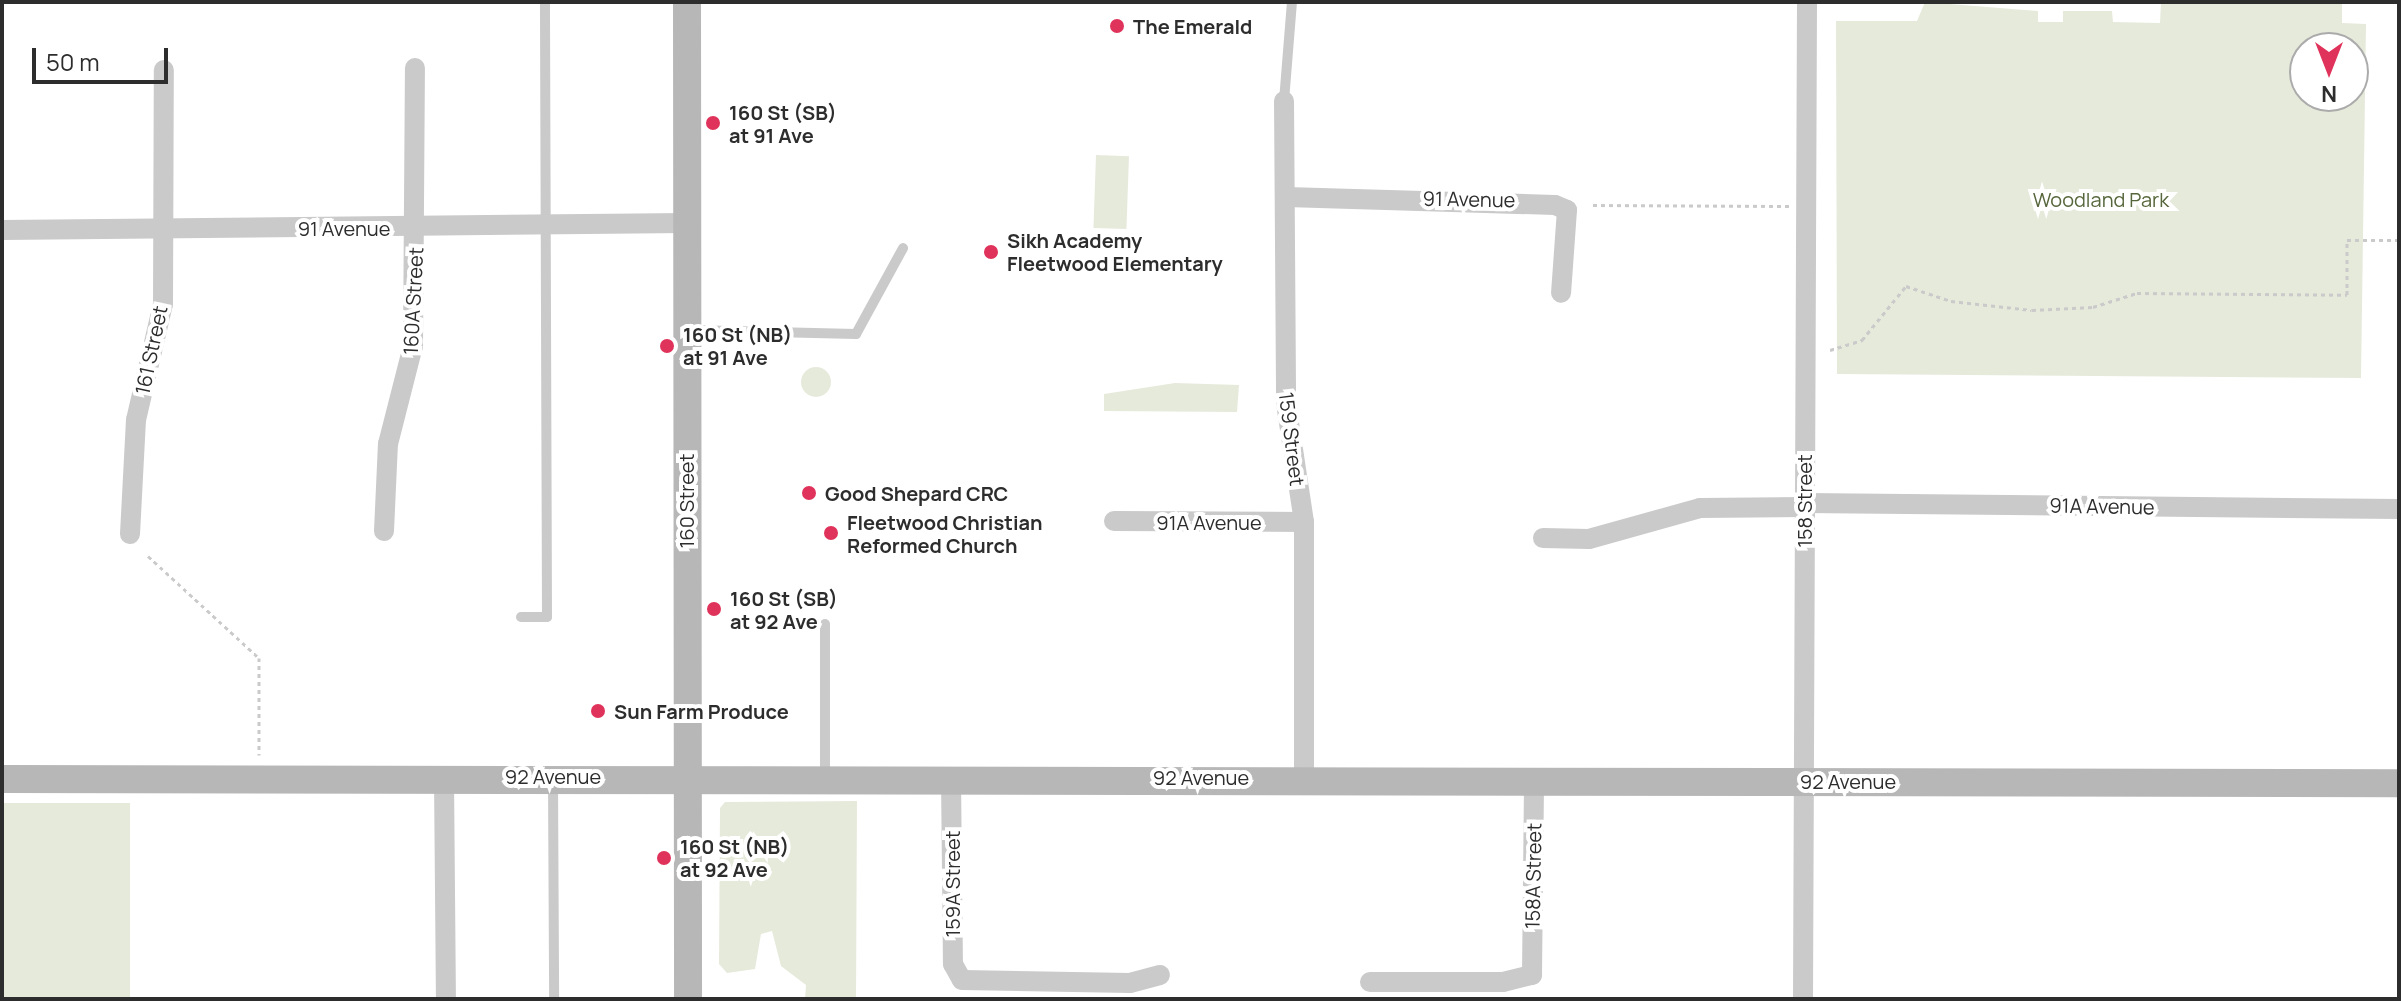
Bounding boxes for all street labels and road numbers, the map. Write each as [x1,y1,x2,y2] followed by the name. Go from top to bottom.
[1422,186,1516,212] street label: 91 Avenue
[298,216,390,240] street label: 91 Avenue
[398,247,428,355] street label: 160A Street
[130,303,172,397] street label: 161 Street
[1274,391,1310,487] street label: 159 Street
[674,453,698,549] street label: 160 Street
[1792,454,1816,548] street label: 158 Street
[2049,493,2155,519] street label: 91A Avenue
[1156,510,1262,534] street label: 91A Avenue
[505,764,601,788] street label: 92 Avenue
[1153,765,1249,789] street label: 92 Avenue
[1800,769,1896,793] street label: 92 Avenue
[1520,823,1546,929] street label: 158A Street
[940,830,964,938] street label: 159A Street

